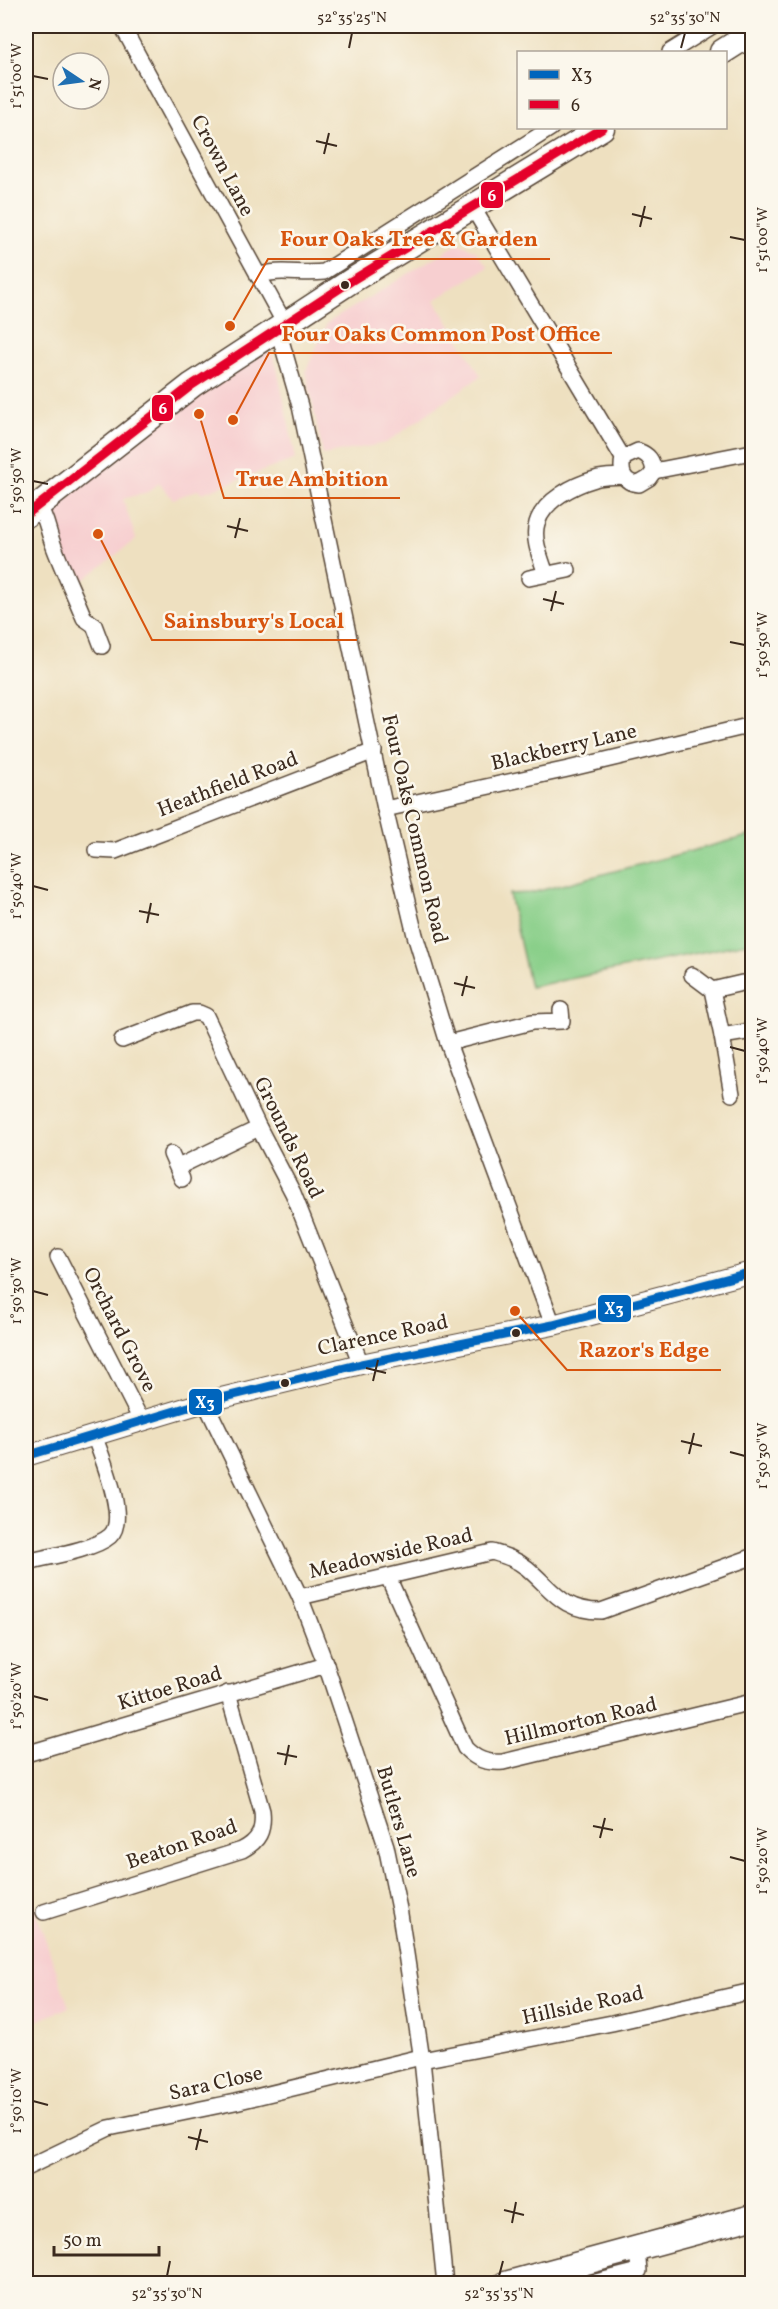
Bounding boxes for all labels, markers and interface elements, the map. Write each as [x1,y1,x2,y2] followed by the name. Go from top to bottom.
[317,8,387,29] text: 52°35'25"N
[650,8,720,29] text: 52°35'30"N
[7,43,28,109] text: 1°51'00"W
[51,51,111,111] north arrow
[517,51,727,129] legend
[571,64,592,89] text: X3
[82,76,106,92] text: N
[571,94,580,119] text: 6
[183,110,261,222] street label: Crown Lane
[480,181,504,209] line badge: 6
[488,186,497,208] text: 6
[753,207,774,273] text: 1°51'00"W
[268,219,550,259] callout: Four Oaks Tree & Garden
[280,225,538,256] text: Four Oaks Tree & Garden
[339,279,351,291] unlabelled marker
[269,313,612,353] callout: Four Oaks Common Post Office
[281,320,601,351] text: Four Oaks Common Post Office
[151,394,174,422] line badge: 6
[159,399,168,421] text: 6
[7,448,28,514] text: 1°50'50"W
[224,458,400,498] callout: True Ambition
[236,465,388,496] text: True Ambition
[152,600,357,640] callout: Sainsbury's Local
[164,607,344,638] text: Sainsbury's Local
[753,612,774,678] text: 1°50'50"W
[373,711,455,947] street label: Four Oaks Common Road
[488,717,640,779] street label: Blackberry Lane
[153,745,303,825] street label: Heathfield Road
[7,852,28,920] text: 1°50'40"W
[753,1017,774,1085] text: 1°50'40"W
[246,1072,330,1204] street label: Grounds Road
[7,1257,28,1325] text: 1°50'30"W
[75,1262,163,1398] street label: Orchard Grove
[597,1294,632,1323] line badge: X3
[604,1299,624,1321] text: X3
[315,1308,451,1364] street label: Clarence Road
[510,1327,522,1339] unlabelled marker
[567,1330,721,1370] callout: Razor's Edge
[579,1336,709,1367] text: Razor's Edge
[279,1377,291,1389] unlabelled marker
[188,1388,223,1416] line badge: X3
[195,1393,215,1415] text: X3
[753,1422,774,1490] text: 1°50'30"W
[306,1521,476,1587] street label: Meadowside Road
[114,1659,226,1719] street label: Kittoe Road
[7,1662,28,1730] text: 1°50'20"W
[502,1690,660,1754] street label: Hillmorton Road
[368,1763,428,1881] street label: Butlers Lane
[123,1812,241,1878] street label: Beaton Road
[753,1827,774,1895] text: 1°50'20"W
[520,1979,646,2033] street label: Hillside Road
[166,2059,266,2109] street label: Sara Close
[7,2068,28,2134] text: 1°50'10"W
[54,2219,159,2257] scale bar
[63,2229,102,2254] text: 50 m
[132,2284,202,2305] text: 52°35'30"N
[464,2284,534,2305] text: 52°35'35"N

